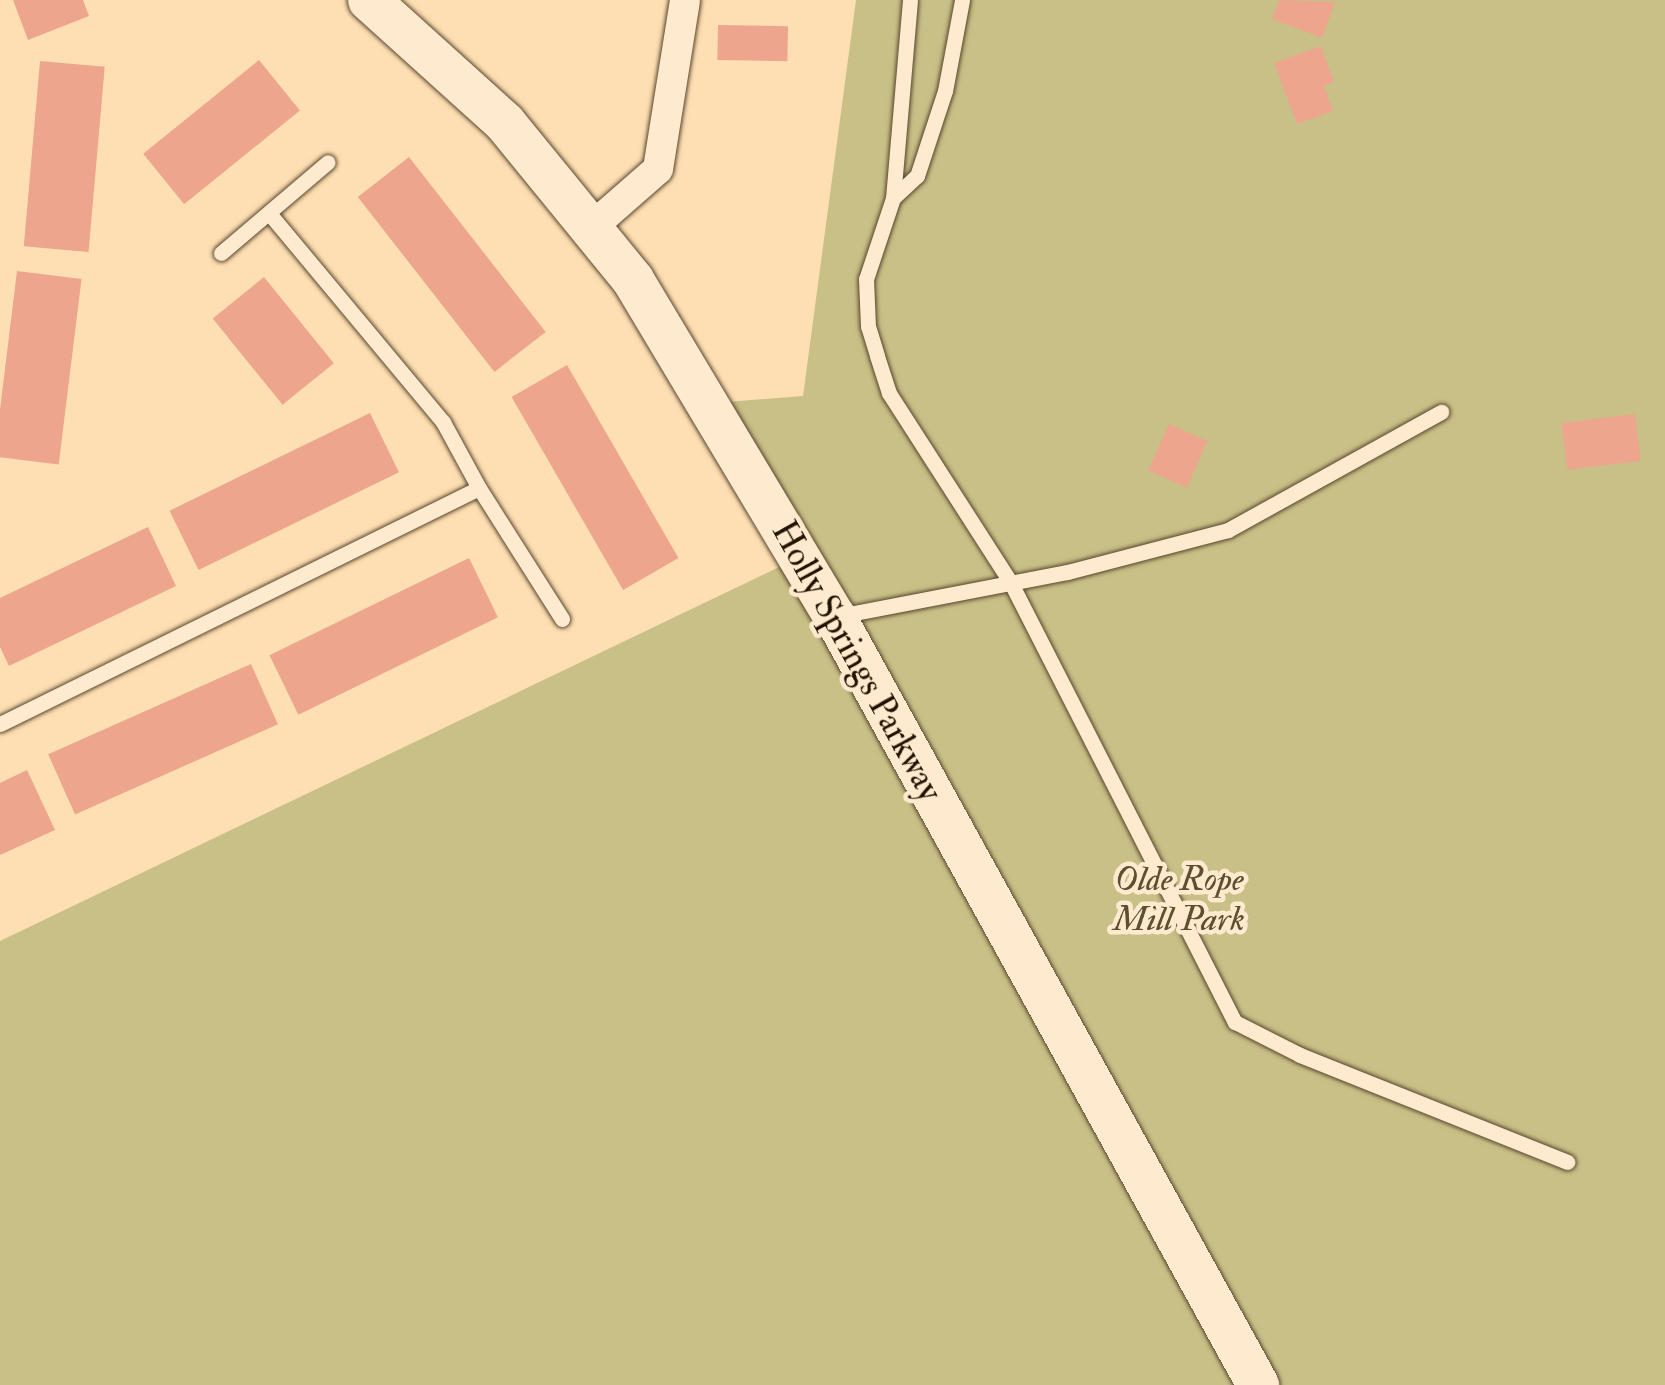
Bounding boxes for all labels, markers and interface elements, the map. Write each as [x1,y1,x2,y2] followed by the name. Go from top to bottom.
[763,514,951,808] street label: Holly Springs Parkway
[1113,858,1245,940] park label: Olde Rope Mill Park

